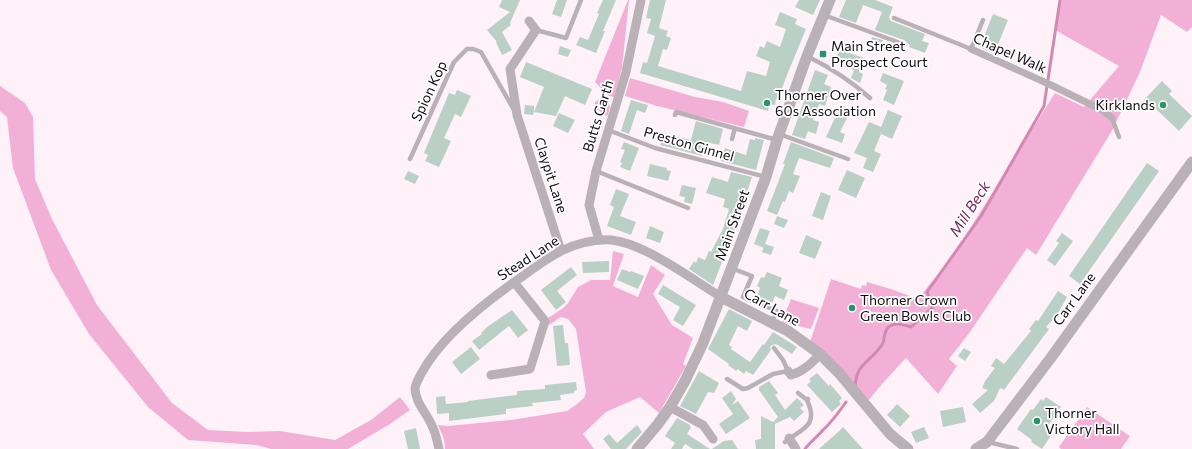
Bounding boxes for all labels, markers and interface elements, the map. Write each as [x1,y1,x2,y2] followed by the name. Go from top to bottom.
[971,29,1050,77] street label: Chapel Walk
[831,37,928,70] place label: Main Street Prospect Court
[818,49,828,59] marker: Main Street Prospect Court
[407,58,450,124] street label: Spion Kop
[579,78,617,154] street label: Butts Garth
[775,86,876,119] place label: Thorner Over 60s Association
[1095,96,1155,113] place label: Kirklands
[762,98,772,108] marker: Thorner Over 60s Association
[1158,100,1168,110] marker: Kirklands
[642,122,736,165] street label: Preston Ginnel
[531,135,572,215] street label: Claypit Lane
[945,177,994,239] water label: Mill Beck
[711,187,752,263] street label: Main Street
[494,231,562,284] street label: Stead Lane
[1049,269,1099,329] street label: Carr Lane
[741,284,803,329] street label: Carr Lane
[860,291,971,324] place label: Thorner Crown Green Bowls Club
[847,303,857,313] marker: Thorner Crown Green Bowls Club
[1045,404,1120,437] place label: Thorner Victory Hall
[1032,416,1042,426] marker: Thorner Victory Hall

